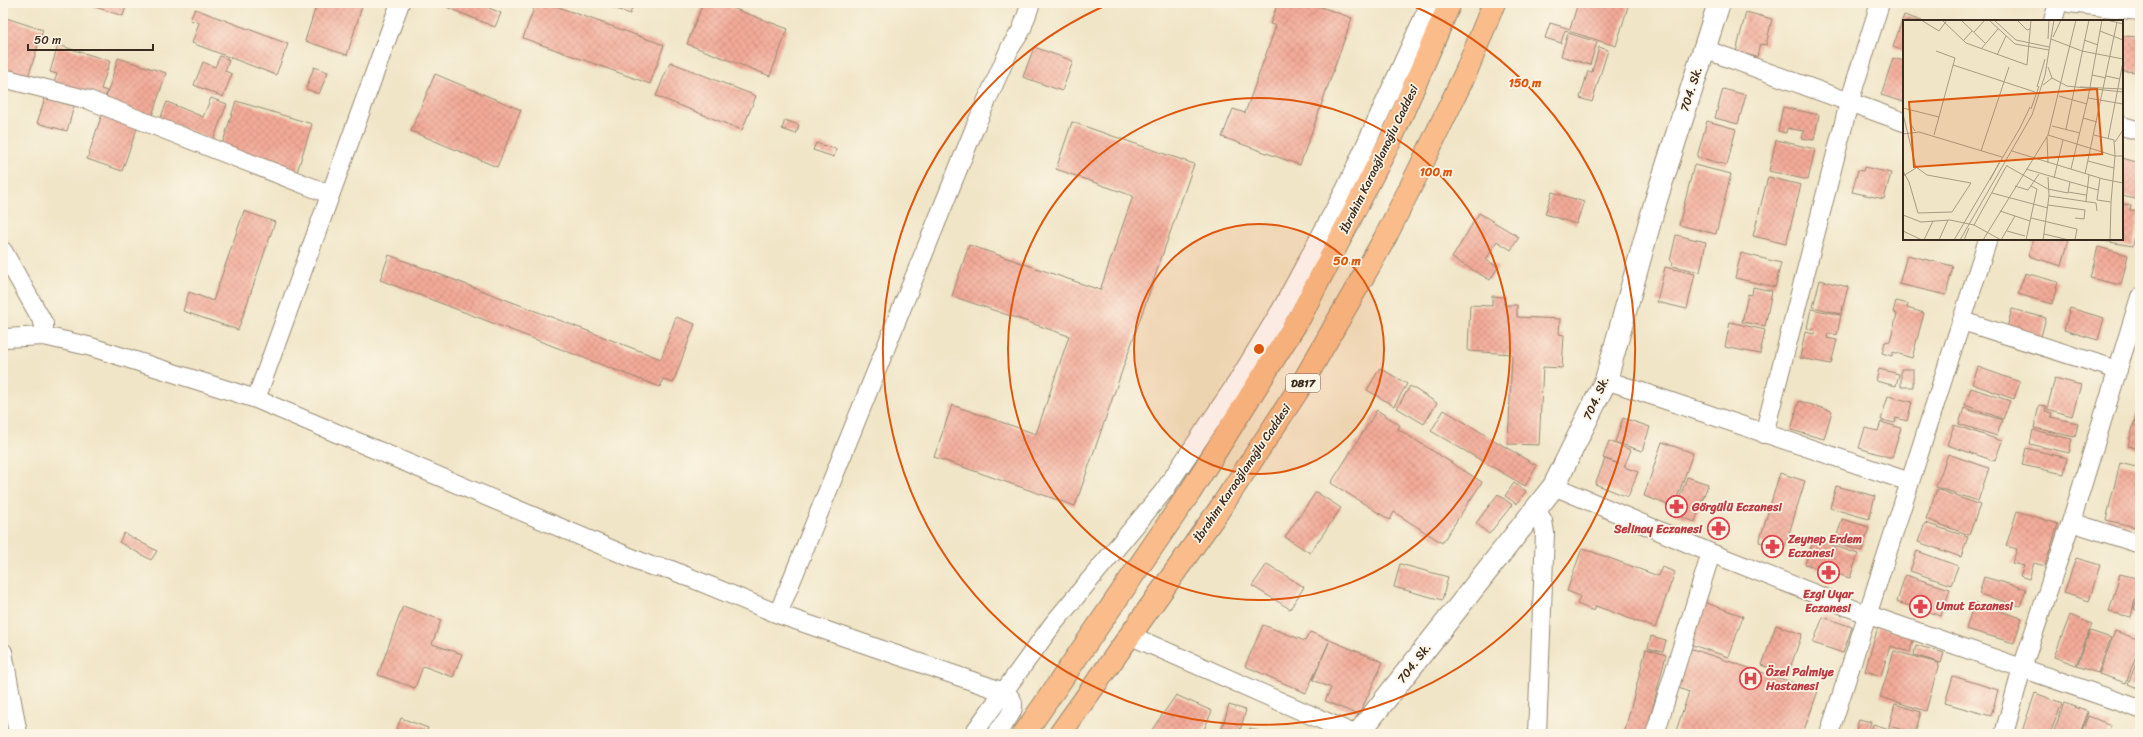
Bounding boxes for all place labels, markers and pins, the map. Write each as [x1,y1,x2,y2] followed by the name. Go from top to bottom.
[1252,342,1266,356] centre of rings
[1663,494,1689,520] pharmacy icon: Görgülü Eczanesi
[1691,496,1783,518] place label: Görgülü Eczanesi
[1705,516,1731,542] pharmacy icon: Selinay Eczanesi
[1613,518,1703,540] place label: Selinay Eczanesi
[1787,528,1862,564] place label: Zeynep Erdem Eczanesi
[1760,533,1786,559] pharmacy icon: Zeynep Erdem Eczanesi
[1815,560,1841,586] pharmacy icon: Ezgi Uyar Eczanesi
[1803,583,1854,619] place label: Ezgi Uyar Eczanesi
[1908,593,1934,619] pharmacy icon: Umut Eczanesi
[1936,595,2014,617] place label: Umut Eczanesi
[1765,661,1835,697] place label: Özel Palmiye Hastanesi
[1737,666,1763,692] hospital icon: Özel Palmiye Hastanesi

